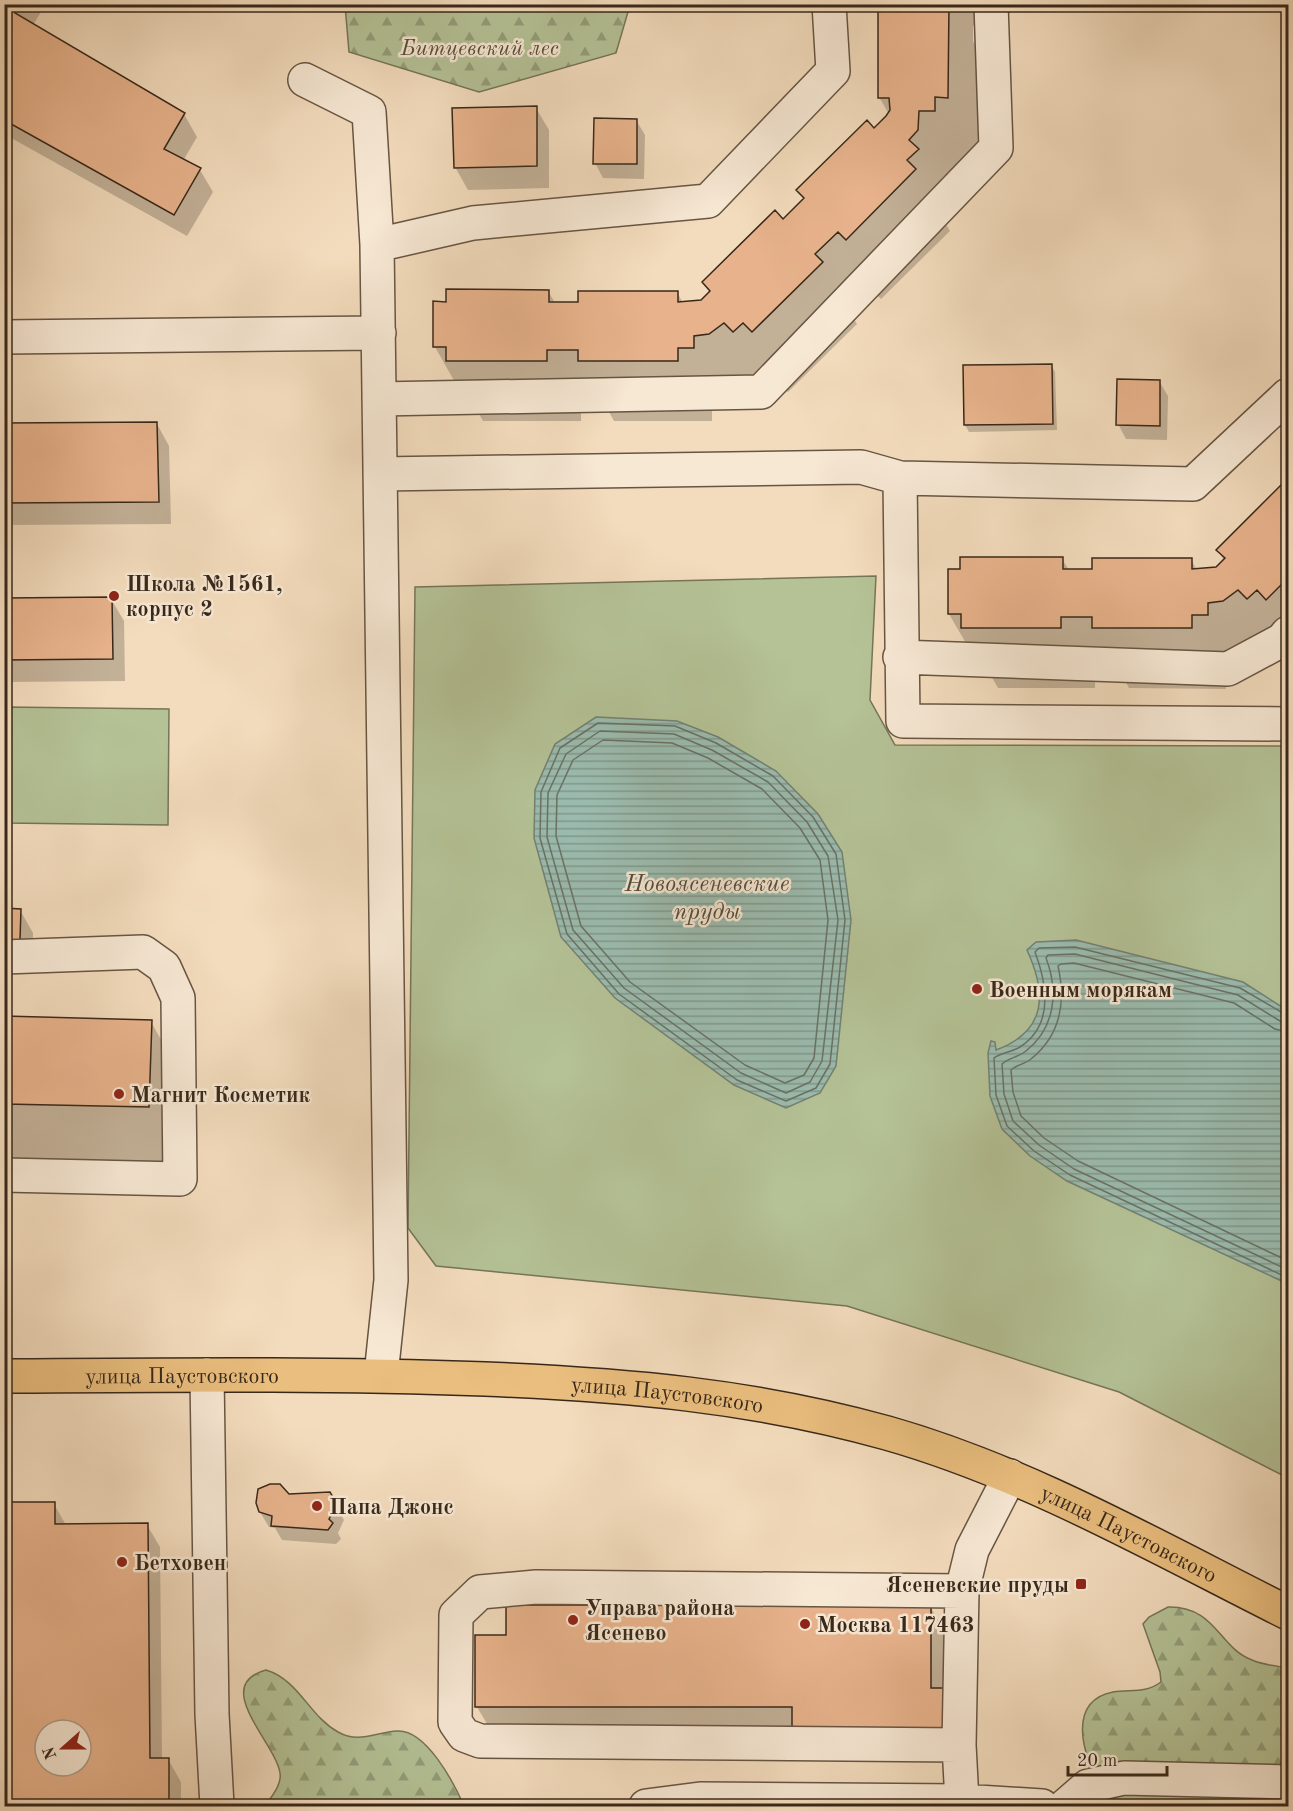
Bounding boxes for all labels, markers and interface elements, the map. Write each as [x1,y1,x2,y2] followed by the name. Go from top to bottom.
[400,38,559,60] park label: Битцевский лес
[126,574,282,621] place label: Школа №1561, корпус 2
[107,589,121,603] marker: Школа №1561, корпус 2
[623,873,790,925] water label: Новоясеневские пруды
[989,980,1172,1002] place label: Военным морякам
[970,982,984,996] marker: Военным морякам
[131,1085,311,1107] place label: Магнит Косметик
[112,1087,126,1101] marker: Магнит Косметик
[85,1366,279,1388] street label: улица Паустовского
[570,1375,765,1418] street label: улица Паустовского
[1037,1482,1220,1588] street label: улица Паустовского
[329,1497,454,1519] place label: Папа Джонс
[310,1499,324,1513] marker: Папа Джонс
[134,1553,226,1575] place label: Бетховен
[115,1555,129,1569] marker: Бетховен
[886,1575,1069,1597] place label: Ясеневские пруды
[1074,1577,1088,1591] marker: Ясеневские пруды
[585,1598,734,1645] place label: Управа района Ясенево
[566,1613,580,1627] marker: Управа района Ясенево
[817,1615,974,1637] place label: Москва 117463
[798,1617,812,1631] marker: Москва 117463
[33,1718,93,1778] north arrow
[1068,1739,1167,1777] scale bar
[41,1743,61,1761] text: N
[1077,1752,1117,1770] text: 20 m

